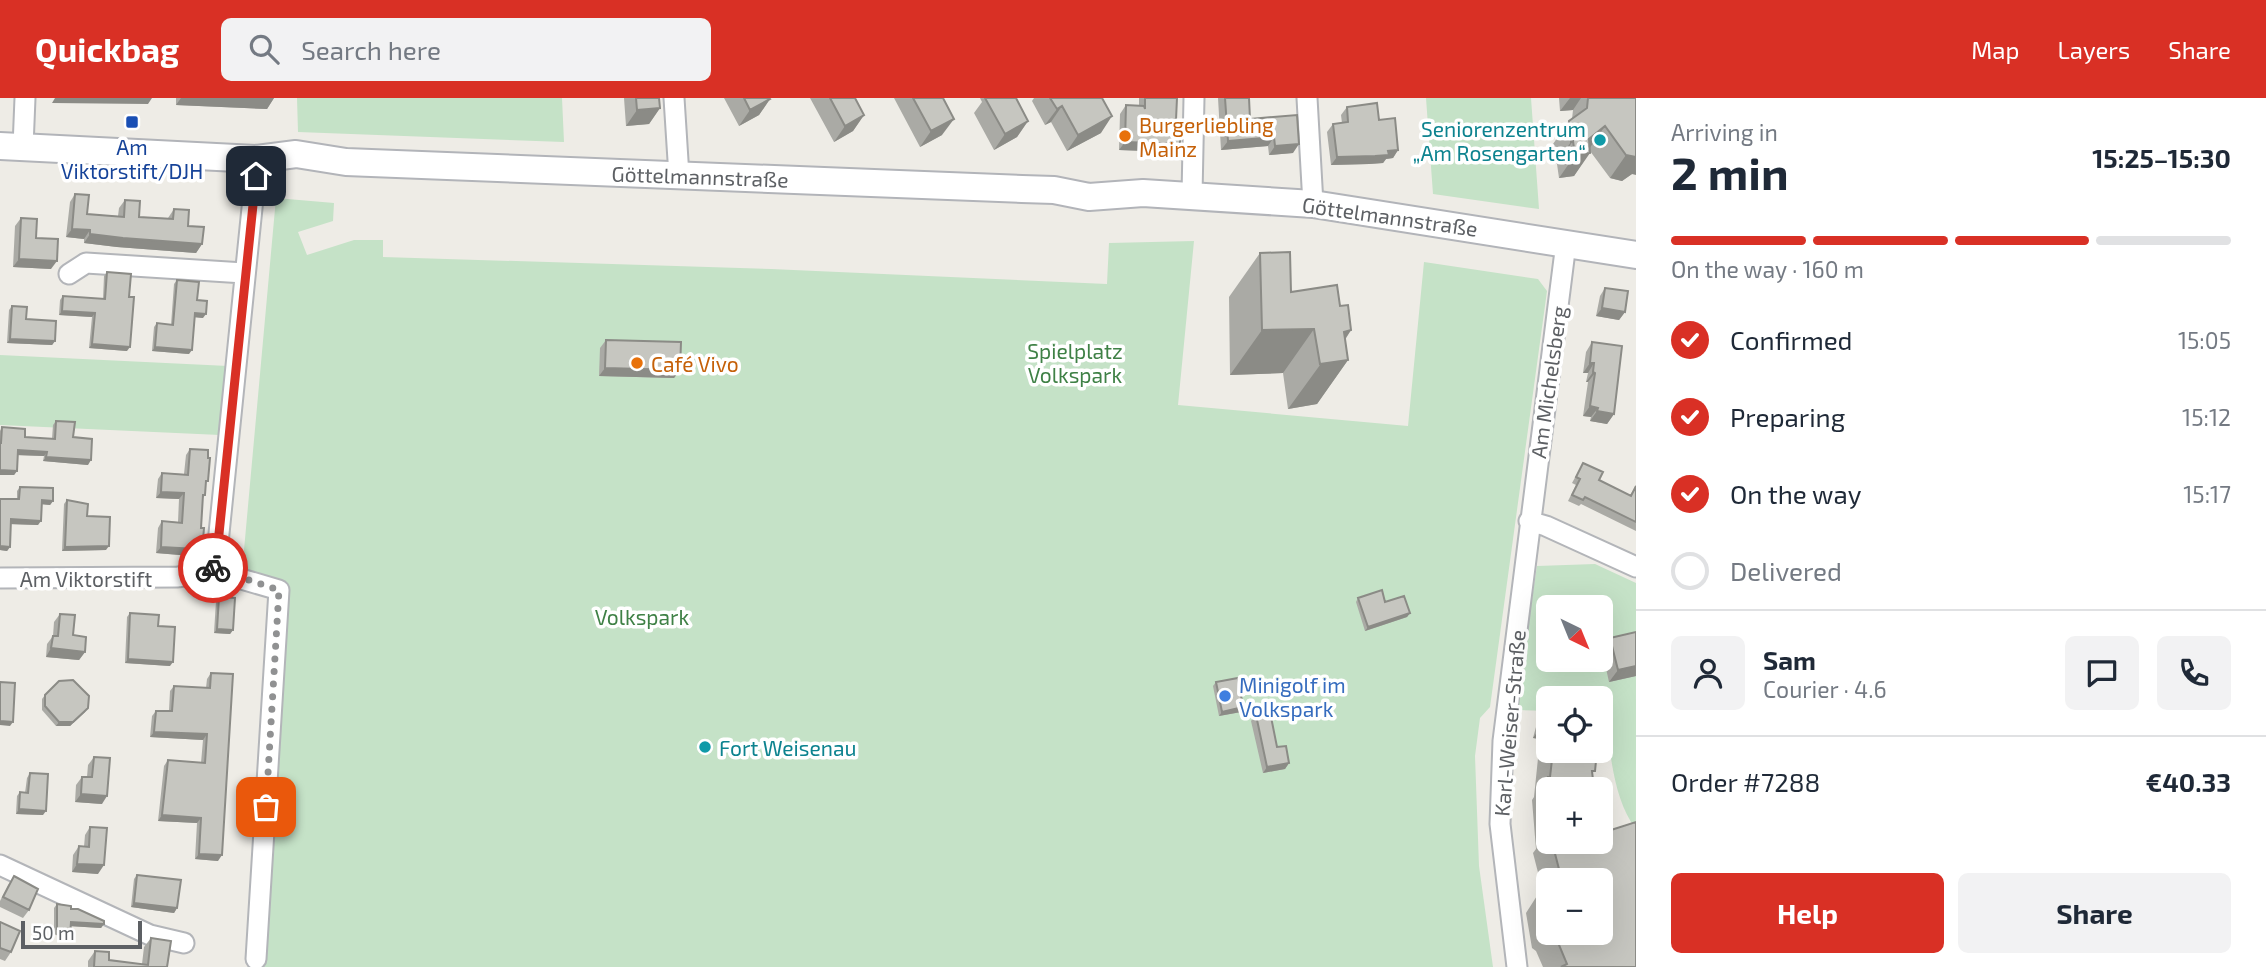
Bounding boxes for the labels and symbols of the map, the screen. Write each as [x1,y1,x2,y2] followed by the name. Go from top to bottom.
[1139,112,1274,161] place label: Burgerliebling Mainz
[124,114,140,130] marker: Am Viktorstift/DJH
[1412,116,1586,165] place label: Seniorenzentrum „Am Rosengarten“
[1117,128,1133,144] marker: Burgerliebling Mainz
[1592,132,1608,148] marker: Seniorenzentrum „Am Rosengarten“
[61,134,203,183] place label: Am Viktorstift/DJH
[226,146,286,206] pin
[611,160,789,192] street label: Göttelmannstraße
[1301,191,1479,241] street label: Göttelmannstraße
[1525,304,1571,460] street label: Am Michelsberg
[1027,338,1123,387] park label: Spielplatz Volkspark
[651,351,739,376] place label: Café Vivo
[629,355,645,371] marker: Café Vivo
[178,533,248,603] courier
[20,566,152,591] street label: Am Viktorstift
[1536,595,1614,672] north arrow
[595,604,689,629] park label: Volkspark
[1488,629,1530,817] street label: Karl-Weiser-Straße
[1239,672,1346,721] place label: Minigolf im Volkspark
[1217,688,1233,704] marker: Minigolf im Volkspark
[719,735,856,760] place label: Fort Weisenau
[697,739,713,755] marker: Fort Weisenau
[236,777,296,837] pin
[21,918,142,950] scale bar

